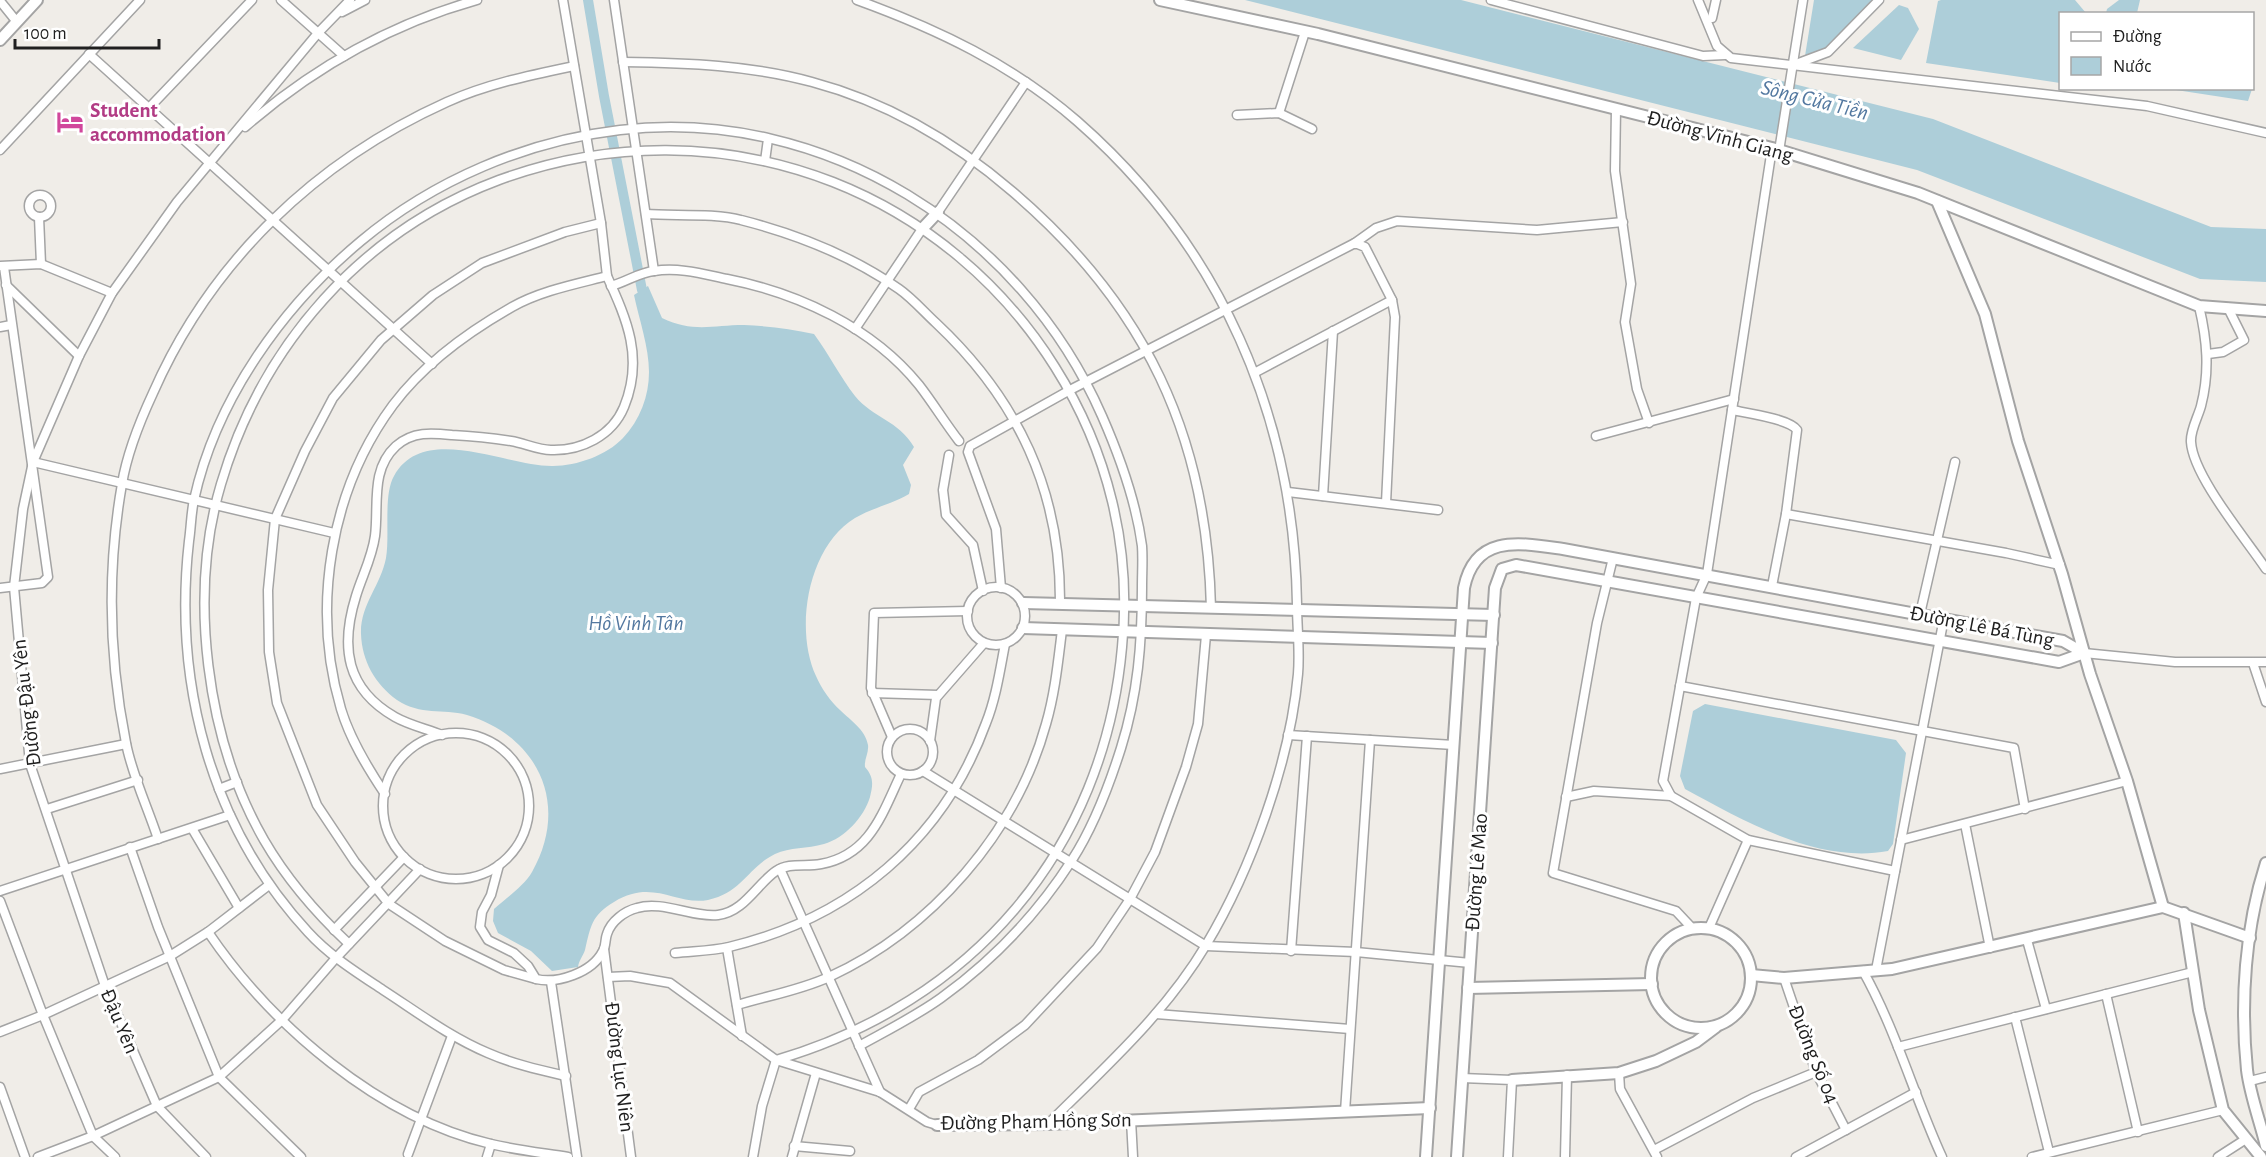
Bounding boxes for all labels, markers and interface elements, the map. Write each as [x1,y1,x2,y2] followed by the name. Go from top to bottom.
[15,12,159,50] scale bar
[2059,12,2254,90] legend
[24,25,67,43] text: 100 m
[2113,28,2162,46] text: Đường
[2113,58,2151,76] text: Nước
[1759,76,1871,124] water label: Sông Cửa Tiền
[90,100,226,145] place label: Student accommodation
[55,107,85,137] hotel icon: Student accommodation
[1644,107,1796,166] street label: Đường Vĩnh Giang
[1908,602,2057,651] street label: Đường Lê Bá Tùng
[588,612,684,634] water label: Hồ Vinh Tân
[8,638,45,768] street label: Đường Đậu Yên
[1462,812,1491,932] street label: Đường Lê Mao
[97,986,143,1057] street label: Đậu Yên
[601,1001,638,1133] street label: Đường Lục Niên
[1784,1002,1843,1107] street label: Đường Số 04
[940,1109,1132,1134] street label: Đường Phạm Hồng Sơn

